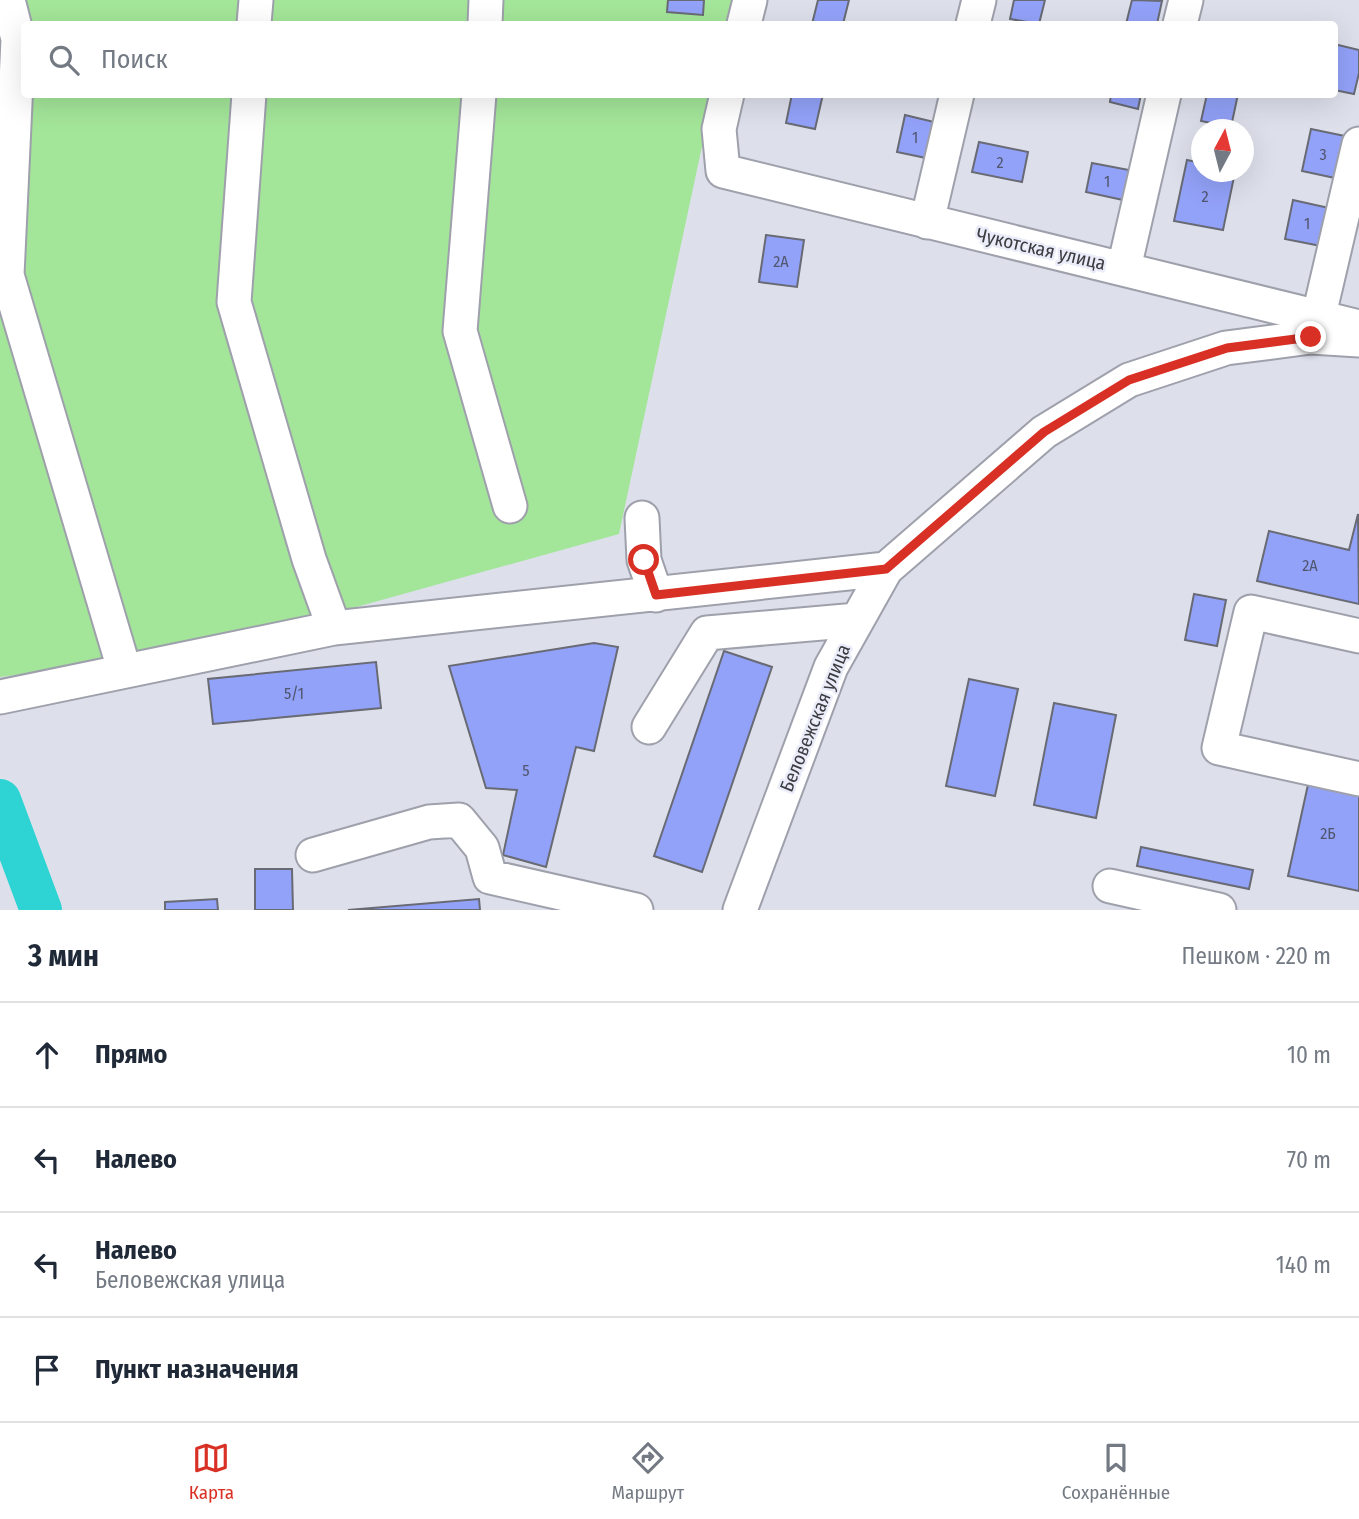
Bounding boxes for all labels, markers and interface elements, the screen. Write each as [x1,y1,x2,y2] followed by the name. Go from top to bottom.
[21,21,1338,98] search box
[45,41,83,79] icon: search
[101,44,168,75] text: Поиск
[1191,119,1254,182] north arrow
[912,128,918,147] house number: 1
[1319,145,1327,164] house number: 3
[996,153,1004,172] house number: 2
[1104,172,1110,191] house number: 1
[1201,187,1209,206] house number: 2
[1304,214,1310,233] house number: 1
[974,223,1108,275] street label: Чукотская улица
[773,252,789,271] house number: 2А
[1295,321,1326,352] route end
[628,544,659,575] route start
[1302,556,1318,575] house number: 2А
[775,641,855,795] street label: Беловежская улица
[284,684,304,703] house number: 5/1
[522,761,530,780] house number: 5
[1320,824,1336,843] house number: 2Б
[28,938,99,974] text: 3 мин
[1182,942,1331,970] text: Пешком · 220 m
[28,1036,66,1074] icon: ahead
[95,1039,167,1070] text: Прямо
[1287,1041,1331,1069] text: 10 m
[28,1141,66,1179] icon: left
[95,1144,177,1175] text: Налево
[1287,1146,1331,1174] text: 70 m
[95,1235,177,1266] text: Налево
[28,1246,66,1284] icon: left
[1276,1251,1331,1279] text: 140 m
[95,1266,285,1294] text: Беловежская улица
[28,1351,66,1389] icon: arrive
[95,1354,299,1385] text: Пункт назначения
[189,1439,234,1504] tab: Карта
[612,1439,684,1504] tab: Маршрут
[1062,1439,1170,1504] tab: Сохранённые

